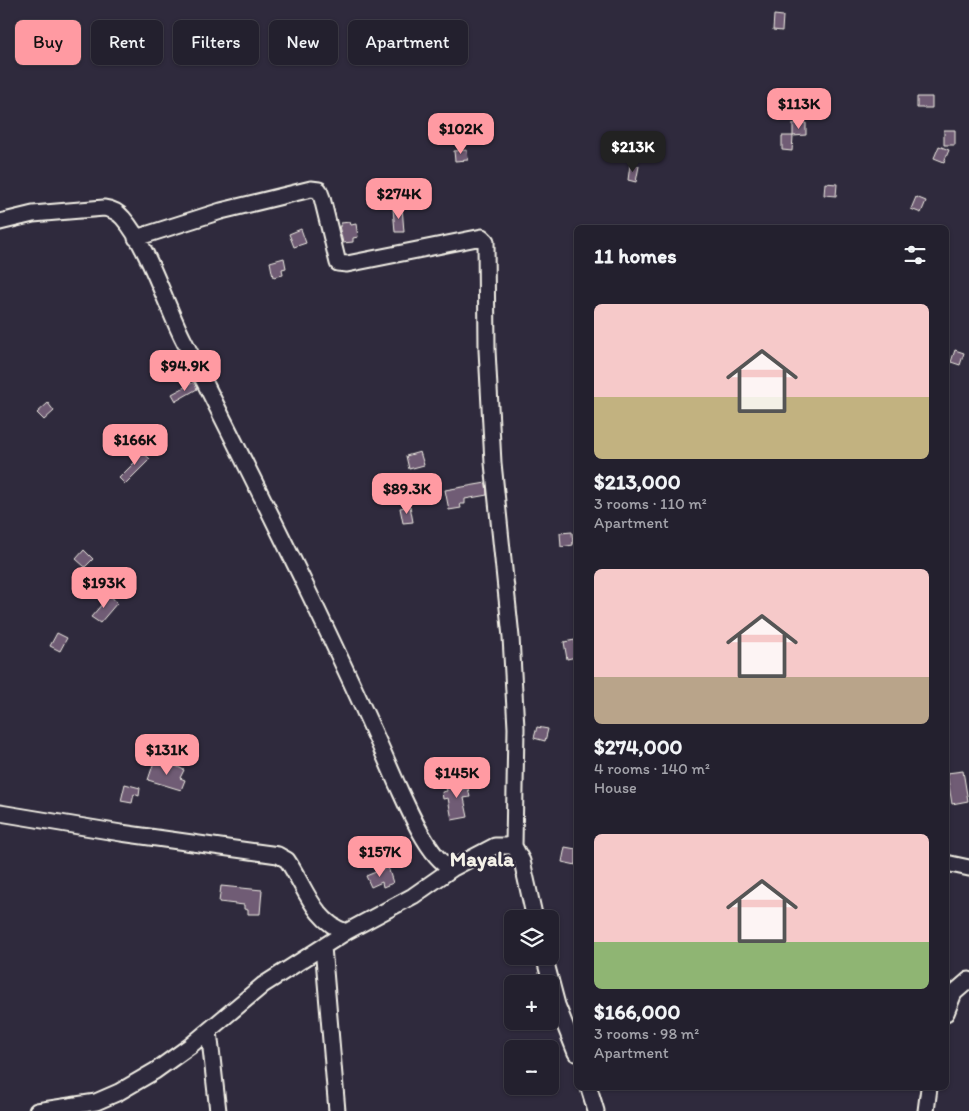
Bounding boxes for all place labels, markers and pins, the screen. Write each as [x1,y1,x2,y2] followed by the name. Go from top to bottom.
[764,88,834,130] pin: $113K
[426,112,496,155] pin: $102K
[598,130,668,173] pin: $213K
[364,178,434,220] pin: $274K
[144,350,226,392] pin: $94.9K
[100,424,170,466] pin: $166K
[366,472,448,515] pin: $89.3K
[69,566,139,609] pin: $193K
[132,734,202,776] pin: $131K
[422,756,492,799] pin: $145K
[345,836,415,878] pin: $157K

